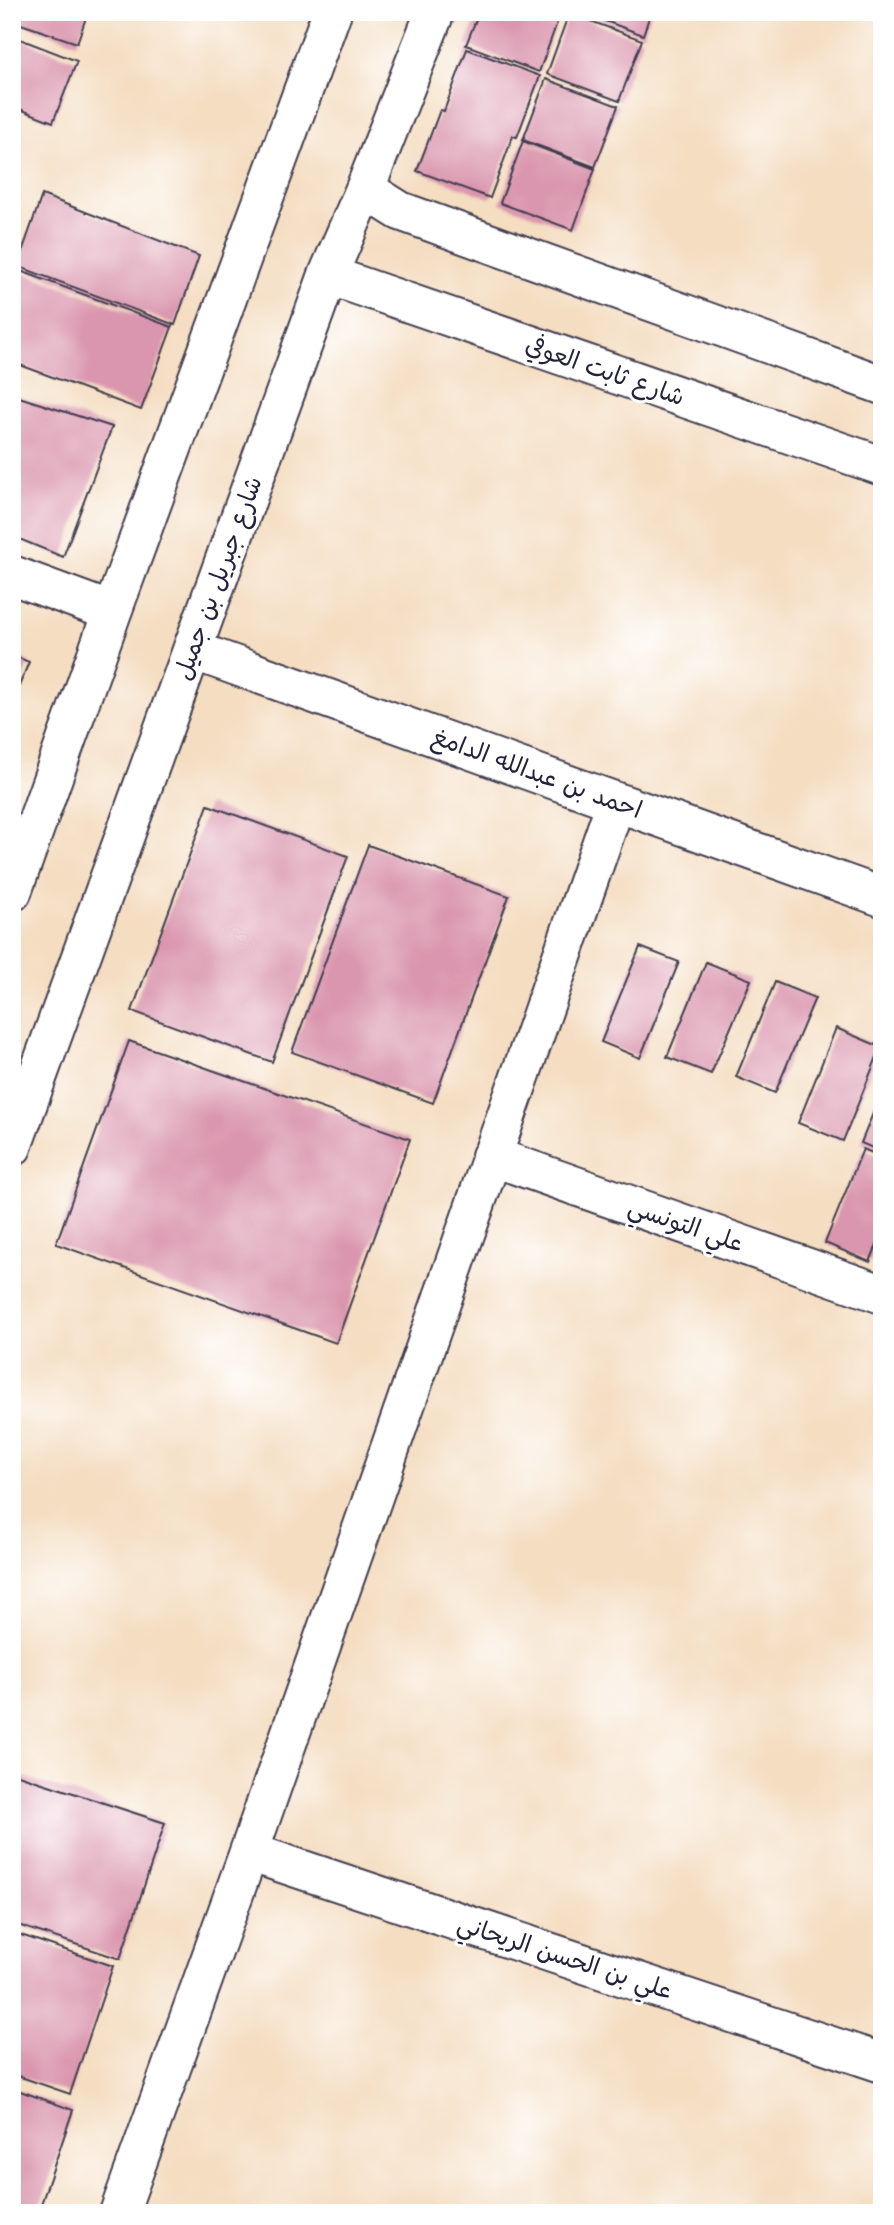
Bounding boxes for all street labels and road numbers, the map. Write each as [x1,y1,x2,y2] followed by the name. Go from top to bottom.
[521,330,689,414] street label: شارع ثابت العوفي
[168,473,271,685] street label: شارع جبريل بن جميل
[427,722,646,827] street label: احمد بن عبدالله الدامغ
[623,1192,747,1264] street label: علي التونسي
[452,1909,676,2012] street label: علي بن الحسن الريحاني

